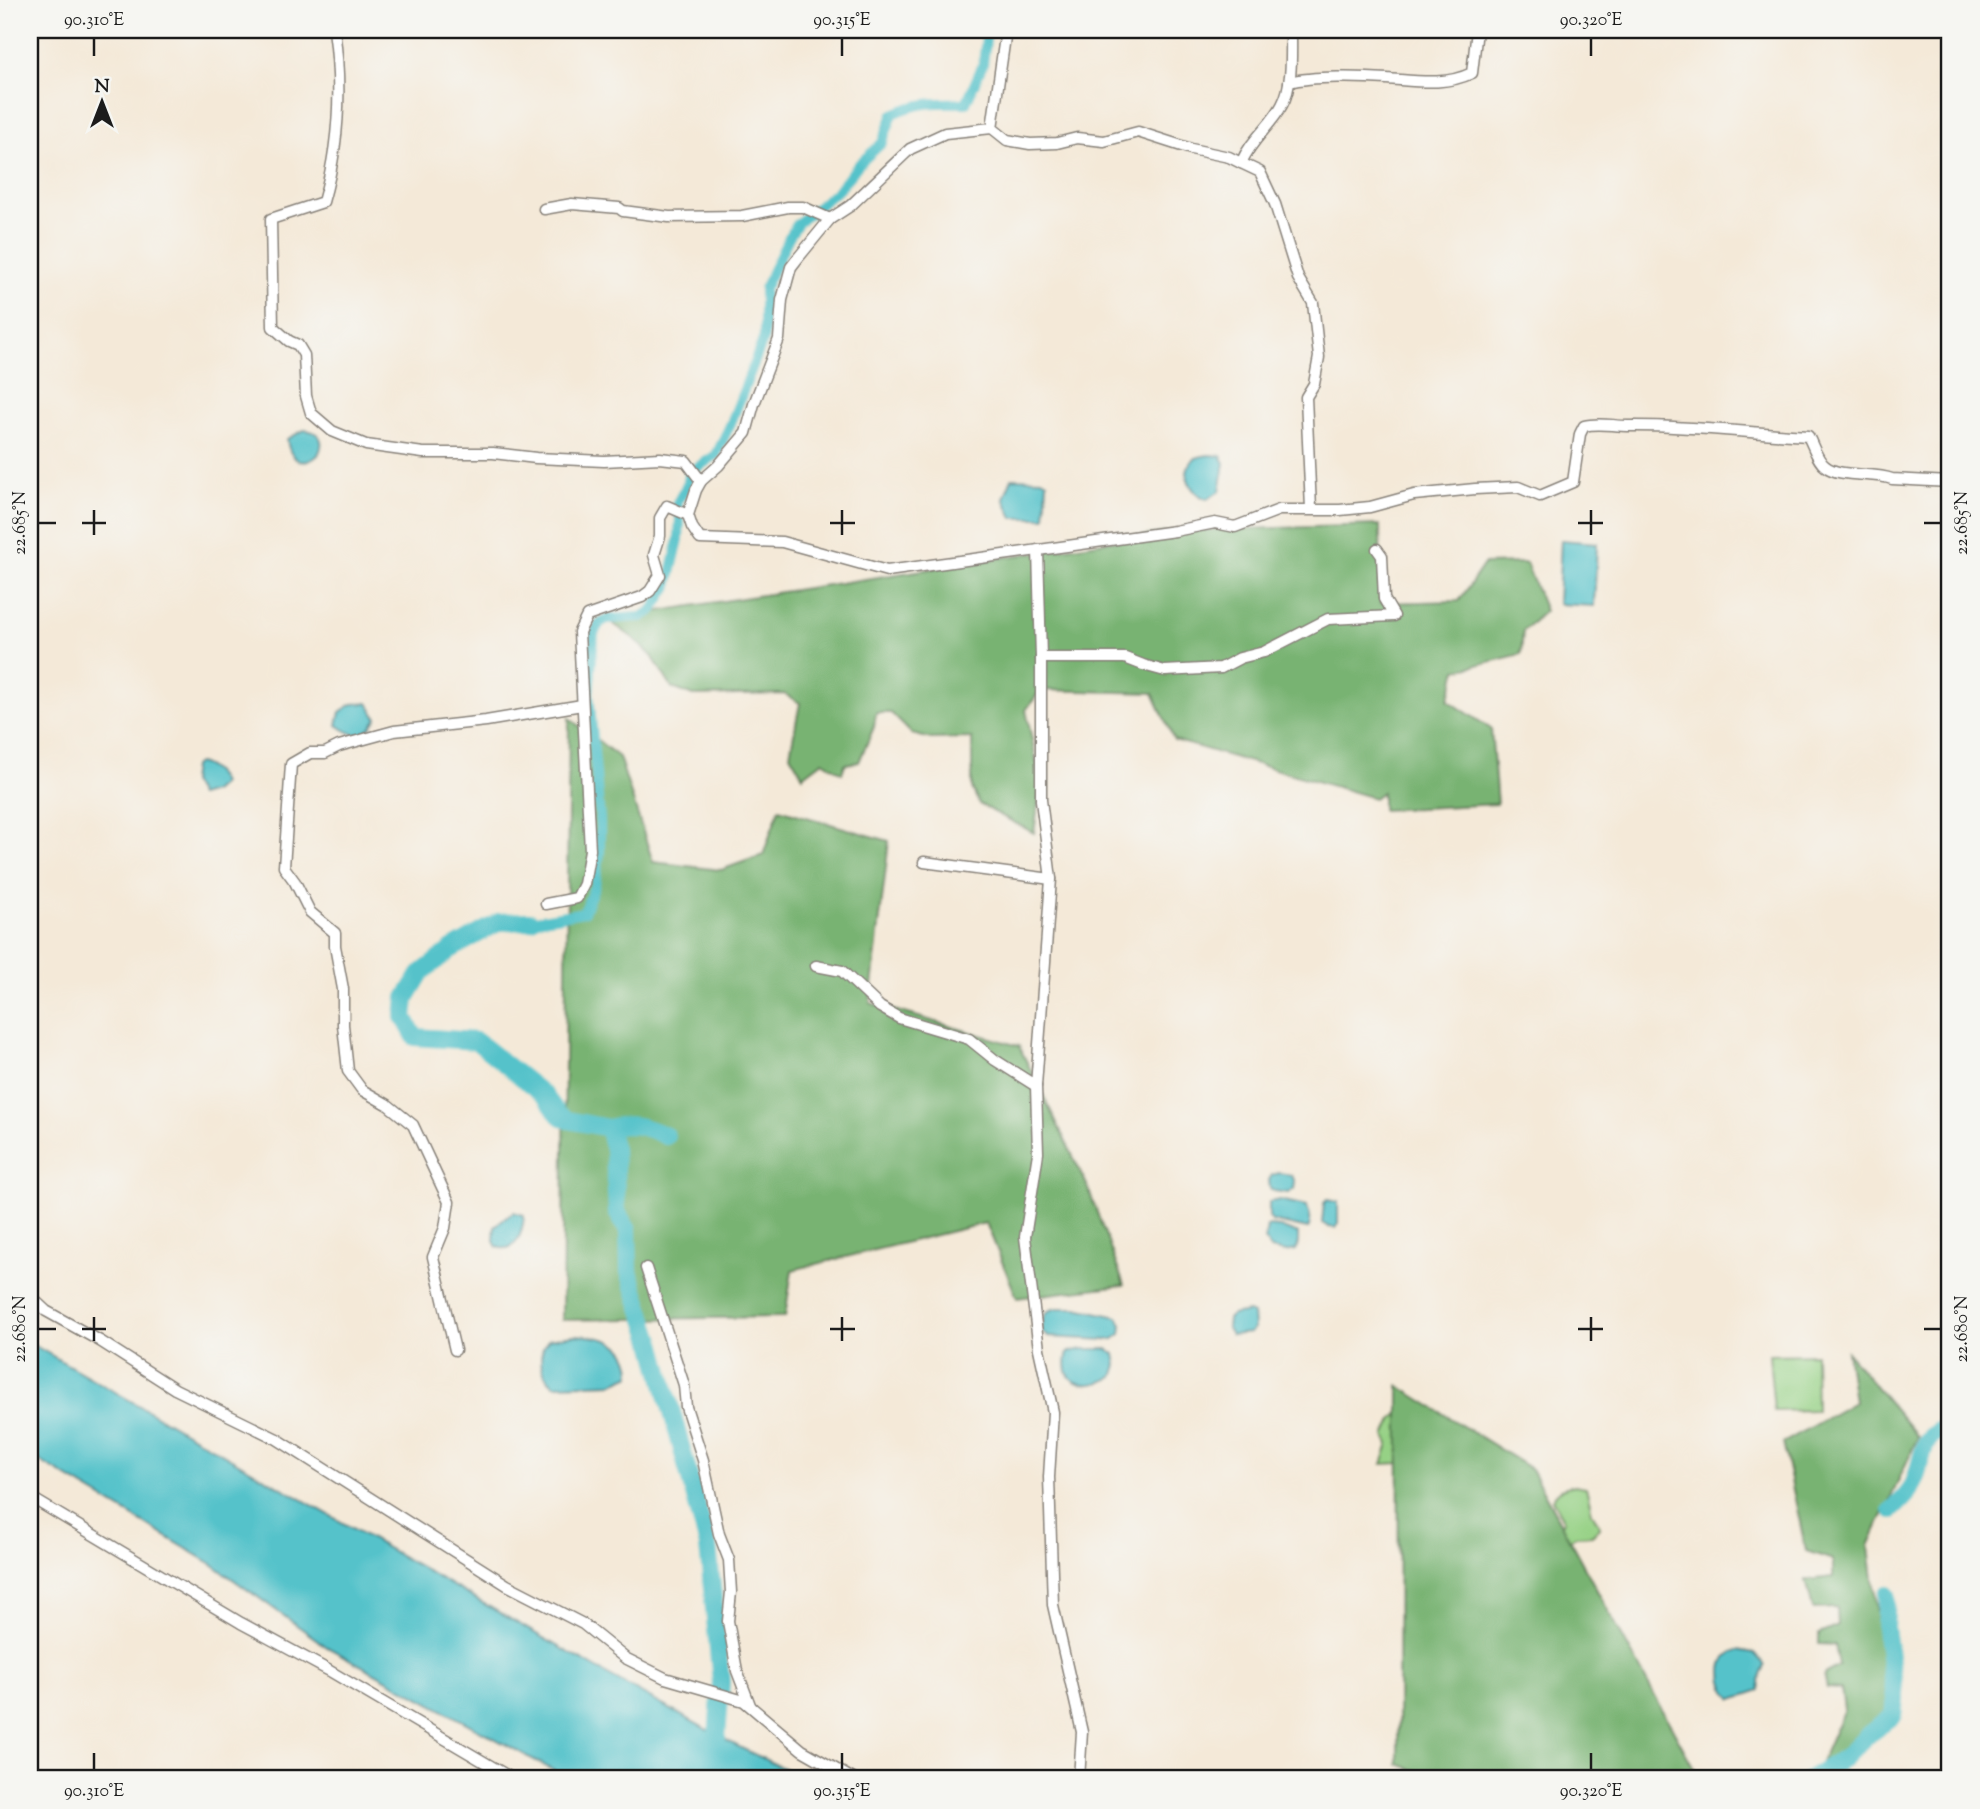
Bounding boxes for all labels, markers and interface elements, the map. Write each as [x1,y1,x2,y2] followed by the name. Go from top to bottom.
[64,8,124,34] text: 90.310°E
[813,8,871,34] text: 90.315°E
[1560,8,1622,34] text: 90.320°E
[66,66,136,136] north arrow
[94,74,110,101] text: N
[8,491,34,555] text: 22.685°N
[1950,491,1976,555] text: 22.685°N
[8,1295,34,1363] text: 22.680°N
[1950,1295,1976,1363] text: 22.680°N
[64,1779,124,1805] text: 90.310°E
[813,1779,871,1805] text: 90.315°E
[1560,1779,1622,1805] text: 90.320°E

